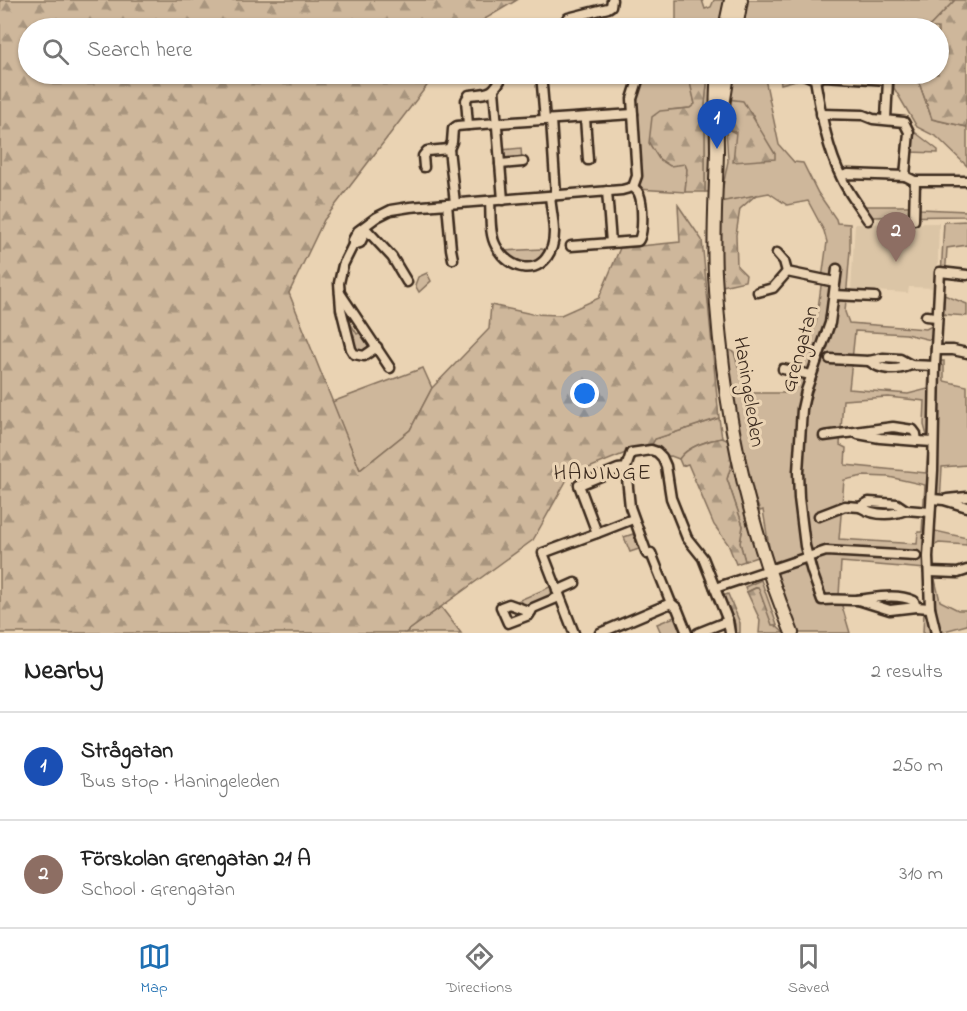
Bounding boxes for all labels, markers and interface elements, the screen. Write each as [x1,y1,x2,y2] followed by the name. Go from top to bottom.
[18,18,949,84] search box
[39,35,72,68] icon: search
[87,35,192,67] text: Search here
[698,100,736,149] pin: 1
[876,212,916,262] pin: 2
[774,302,830,396] street label: Grengatan
[722,335,772,450] street label: Haningeleden
[570,379,599,408] your location
[554,458,652,490] district label: HANINGE
[24,653,103,691] text: Nearby
[871,658,943,687] text: 2 results
[81,736,173,768] text: Strågatan
[40,752,47,781] text: 1
[892,752,943,781] text: 250 m
[81,768,280,797] text: Bus stop · Haningeleden
[81,844,311,876] text: Förskolan Grengatan 21 A
[39,860,48,889] text: 2
[899,860,943,889] text: 310 m
[81,876,235,905] text: School · Grengatan
[138,940,171,1000] tab: Map
[446,940,512,1000] tab: Directions
[788,940,829,1000] tab: Saved

